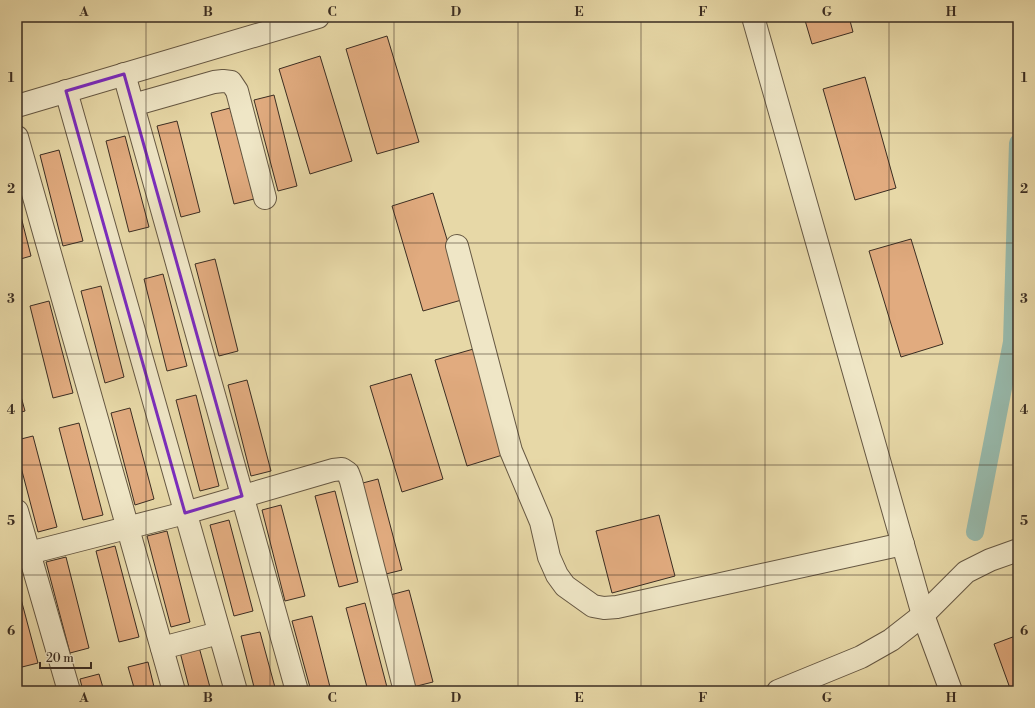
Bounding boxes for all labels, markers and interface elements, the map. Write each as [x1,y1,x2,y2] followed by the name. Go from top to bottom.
[78,4,89,20] text: A
[203,4,213,20] text: B
[327,4,337,20] text: C
[451,4,461,20] text: D
[574,4,584,20] text: E
[698,4,708,20] text: F
[822,4,833,20] text: G
[946,4,957,20] text: H
[8,70,15,86] text: 1
[1021,70,1028,86] text: 1
[7,181,15,197] text: 2
[1020,181,1028,197] text: 2
[7,291,15,307] text: 3
[1020,291,1028,307] text: 3
[7,402,16,418] text: 4
[1020,402,1029,418] text: 4
[7,513,15,529] text: 5
[1020,513,1028,529] text: 5
[7,623,15,639] text: 6
[1020,623,1028,639] text: 6
[40,644,91,670] scale bar
[46,651,74,666] text: 20 m
[78,690,89,706] text: A
[203,690,213,706] text: B
[327,690,337,706] text: C
[451,690,461,706] text: D
[574,690,584,706] text: E
[698,690,708,706] text: F
[822,690,833,706] text: G
[946,690,957,706] text: H

